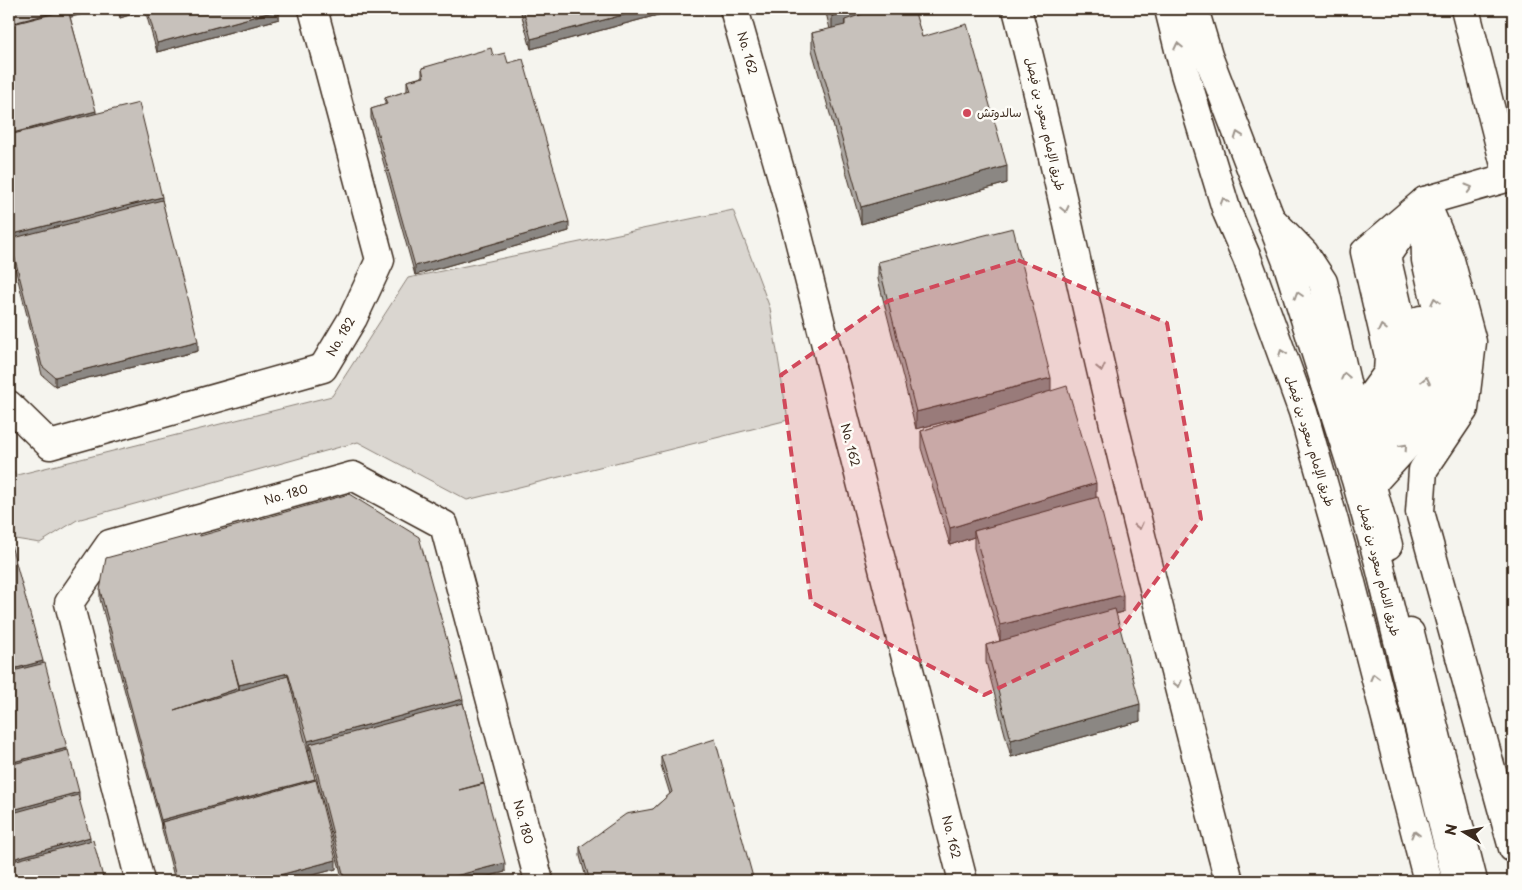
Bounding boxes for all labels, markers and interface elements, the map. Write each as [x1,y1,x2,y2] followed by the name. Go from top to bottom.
[733,29,763,77] street label: No. 162
[1173,41,1184,50] one-way arrow
[1021,55,1070,193] street label: طريق الإمام سعود بن فيصل
[977,103,1022,121] place label: سالدوتش
[961,107,973,119] marker: سالدوتش
[1234,131,1244,140] one-way arrow
[1465,184,1473,194] one-way arrow
[1219,198,1229,206] one-way arrow
[1059,205,1070,214] one-way arrow
[1294,291,1304,300] one-way arrow
[1430,296,1441,305] one-way arrow
[322,313,359,360] street label: No. 182
[1377,324,1388,333] one-way arrow
[1278,349,1288,358] one-way arrow
[1095,363,1106,372] one-way arrow
[1340,372,1351,381] one-way arrow
[1281,373,1340,509] street label: طريق الإمام سعود بن فيصل
[1420,376,1431,385] one-way arrow
[837,421,865,469] street label: No. 162
[1398,444,1406,453] one-way arrow
[262,479,310,509] street label: No. 180
[1354,501,1405,638] street label: طريق الامام سعود بن فيصل
[1133,521,1144,530] one-way arrow
[1369,672,1380,681] one-way arrow
[1172,679,1183,688] one-way arrow
[509,798,539,846] street label: No. 180
[1440,808,1490,858] north arrow
[938,813,966,861] street label: No. 162
[1439,822,1462,837] text: N
[1410,830,1421,839] one-way arrow

